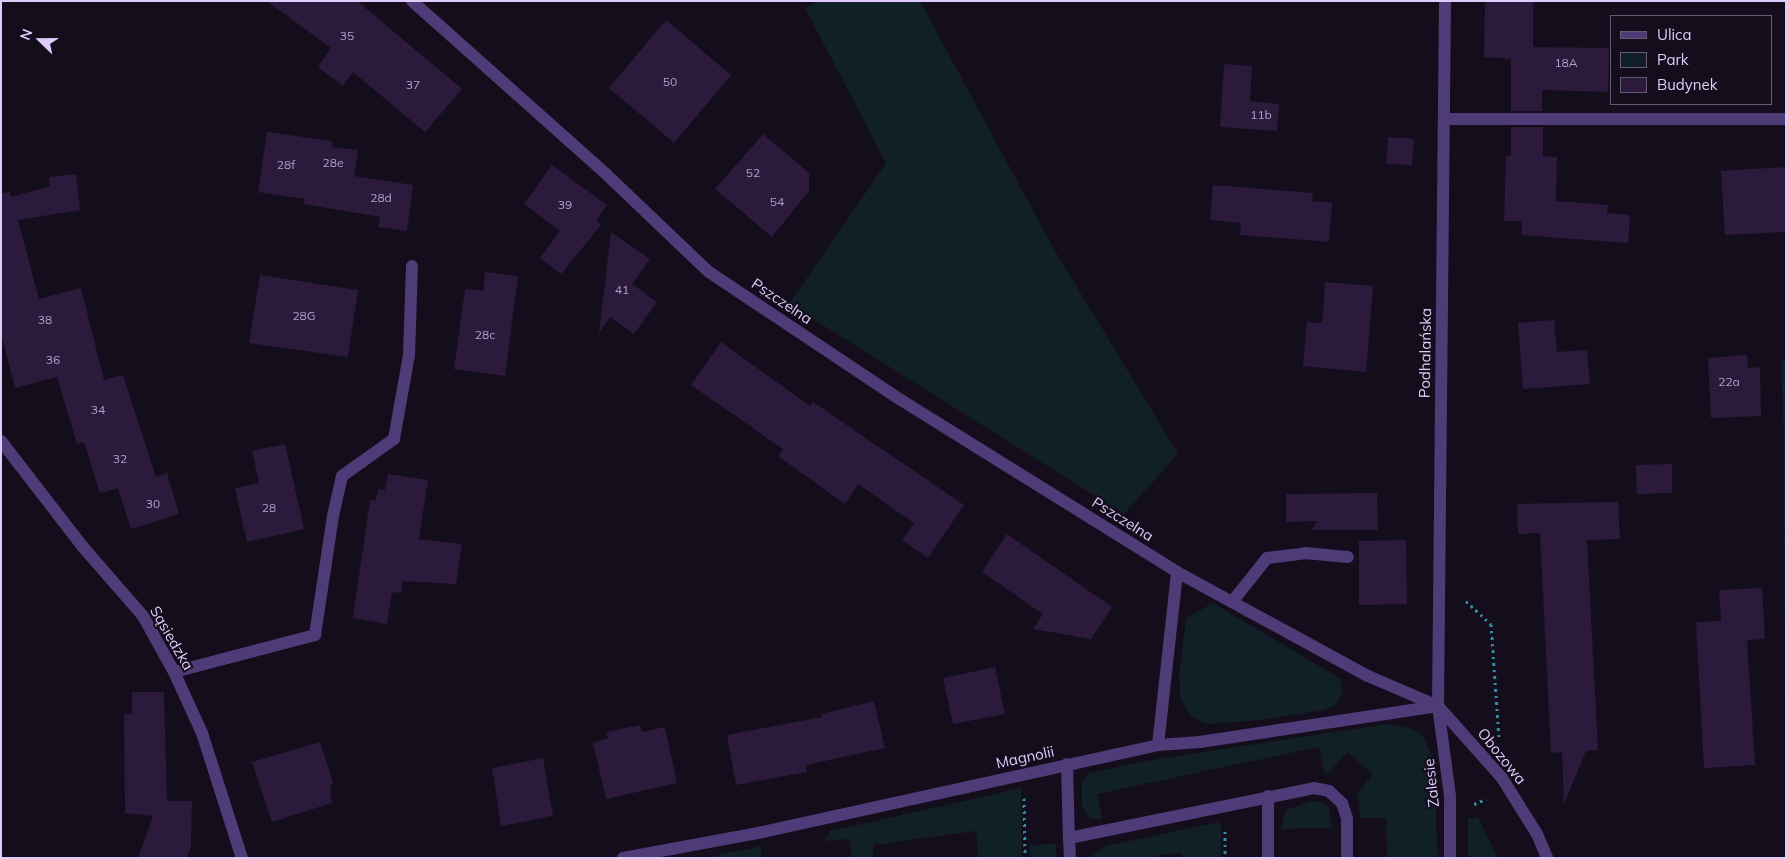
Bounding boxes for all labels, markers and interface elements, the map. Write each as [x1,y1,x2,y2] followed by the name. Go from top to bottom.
[15,15,65,65] north arrow
[1610,15,1772,105] legend
[1657,25,1691,44] text: Ulica
[16,26,36,43] text: N
[340,29,354,43] house number: 35
[1657,50,1689,69] text: Park
[1554,56,1578,70] house number: 18A
[663,75,677,89] house number: 50
[1657,75,1718,94] text: Budynek
[406,78,420,92] house number: 37
[1250,108,1272,122] house number: 11b
[323,156,343,170] house number: 28e
[277,158,295,172] house number: 28f
[746,166,760,180] house number: 52
[370,191,392,205] house number: 28d
[770,195,784,209] house number: 54
[558,198,572,212] house number: 39
[748,274,816,328] street label: Pszczelna
[615,283,629,297] house number: 41
[1415,308,1435,398] street label: Podhalańska
[292,309,316,323] house number: 28G
[38,313,52,327] house number: 38
[475,328,495,342] house number: 28c
[46,353,60,367] house number: 36
[1718,375,1740,389] house number: 22a
[91,403,105,417] house number: 34
[113,452,127,466] house number: 32
[1089,493,1157,545] street label: Pszczelna
[146,497,160,511] house number: 30
[262,501,276,515] house number: 28
[146,603,198,673] street label: Sąsiedzka
[1474,724,1530,788] street label: Obozowa
[994,742,1056,772] street label: Magnolii
[1420,758,1442,808] street label: Zalesie

